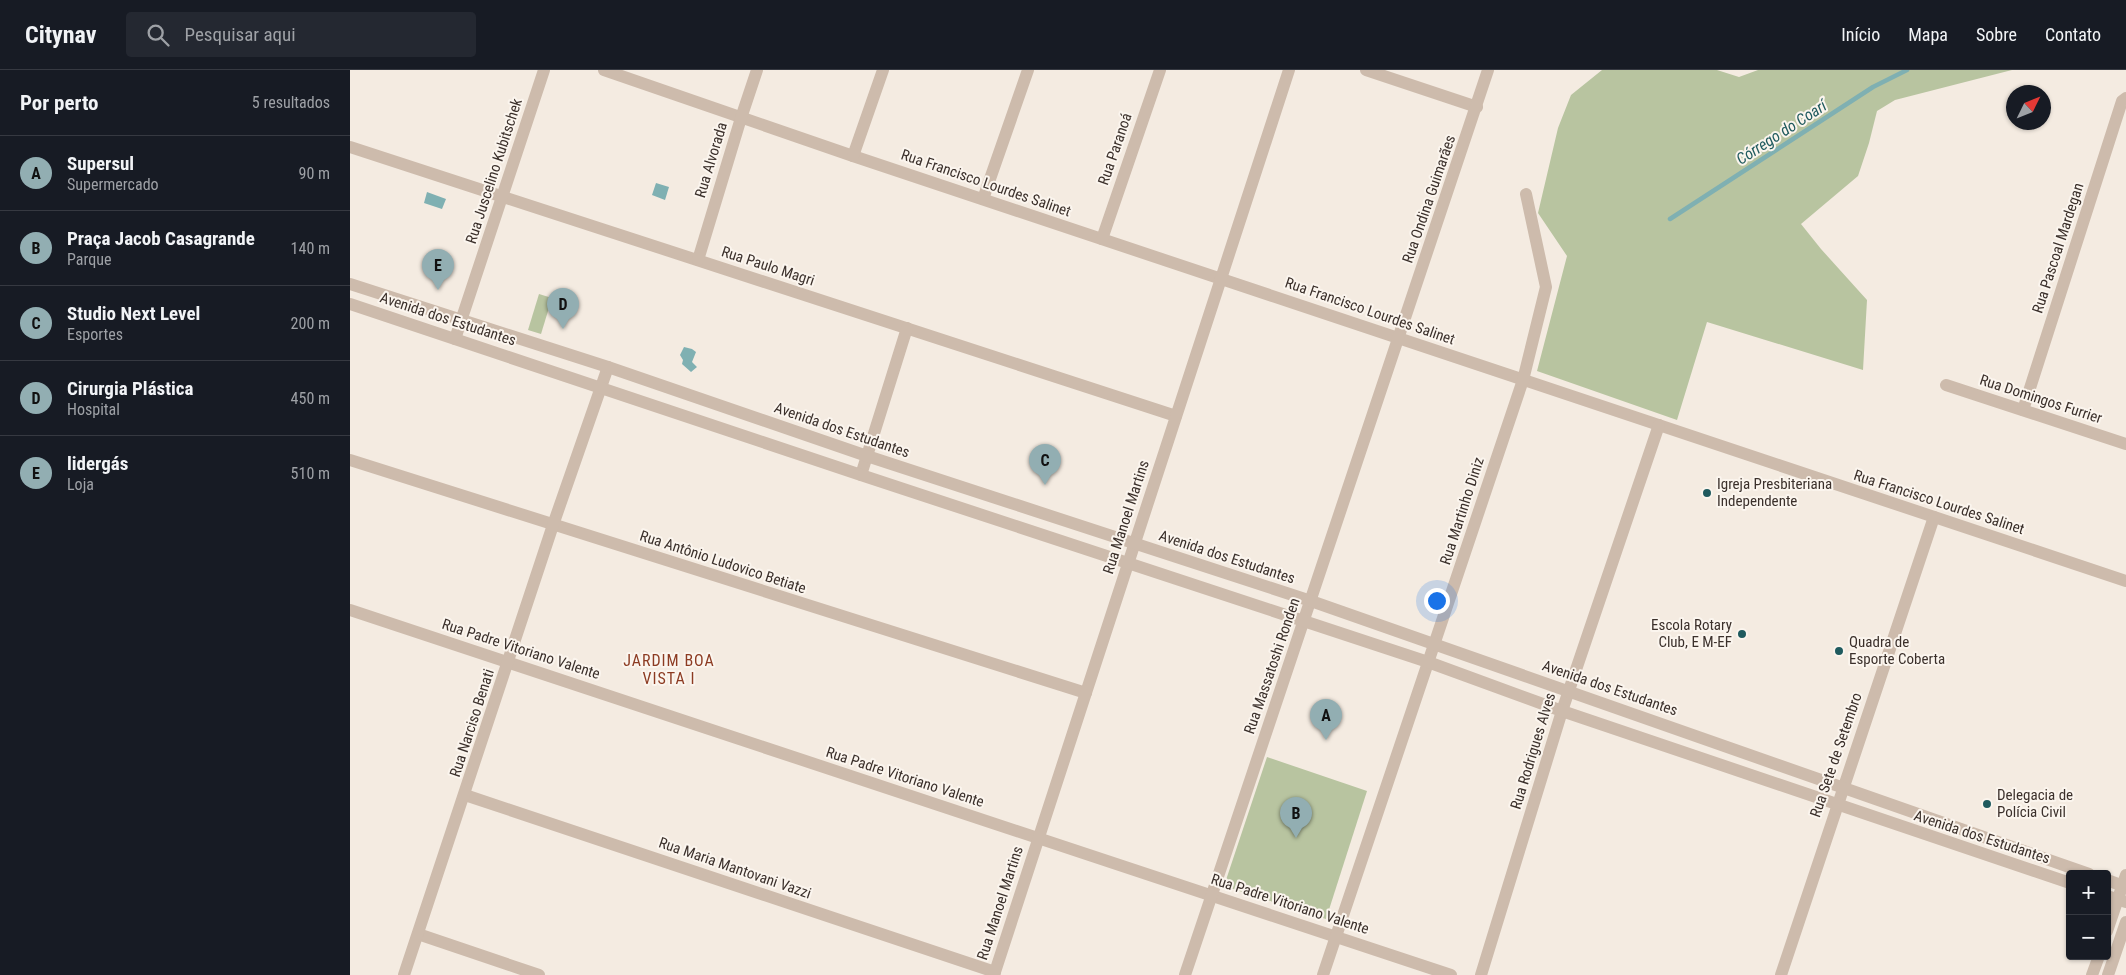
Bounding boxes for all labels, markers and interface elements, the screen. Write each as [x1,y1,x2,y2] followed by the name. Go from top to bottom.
[126,12,476,57] search box
[25,21,96,49] text: Citynav
[144,21,172,49] icon: search
[184,23,296,46] text: Pesquisar aqui
[1841,24,1880,45] text: Início
[1908,24,1948,45] text: Mapa
[1976,24,2017,45] text: Sobre
[2045,24,2101,45] text: Contato
[2006,85,2051,130] north arrow
[20,91,99,115] text: Por perto
[252,93,330,112] text: 5 resultados
[1733,95,1832,169] water label: Córrego do Coarí
[462,96,526,246] street label: Rua Juscelino Kubitschek
[1094,111,1136,187] street label: Rua Paranoá
[691,120,731,200] street label: Rua Alvorada
[1399,132,1459,265] street label: Rua Ondina Guimarães
[899,145,1073,221] street label: Rua Francisco Lourdes Salinet
[67,152,134,175] text: Supersul
[31,164,41,183] text: A
[298,164,330,183] text: 90 m
[67,175,159,194] text: Supermercado
[2028,181,2088,315] street label: Rua Pascoal Mardegan
[67,227,255,250] text: Praça Jacob Casagrande
[32,239,40,258] text: B
[291,239,330,258] text: 140 m
[719,242,817,290] street label: Rua Paulo Magri
[422,249,454,290] pin: E
[67,250,111,269] text: Parque
[1283,273,1457,349] street label: Rua Francisco Lourdes Salinet
[547,288,579,329] pin: D
[378,289,518,350] street label: Avenida dos Estudantes
[67,302,200,325] text: Studio Next Level
[31,314,41,333] text: C
[291,314,330,333] text: 200 m
[67,325,123,344] text: Esportes
[1978,371,2105,427] street label: Rua Domingos Furrier
[67,377,194,400] text: Cirurgia Plástica
[31,389,41,408] text: D
[291,389,330,408] text: 450 m
[772,398,912,462] street label: Avenida dos Estudantes
[67,400,120,419] text: Hospital
[1029,444,1061,485] pin: C
[67,452,128,475] text: lidergás
[1436,455,1488,567] street label: Rua Martinho Diniz
[1099,458,1153,576] street label: Rua Manoel Martins
[32,464,40,483] text: E
[291,464,330,483] text: 510 m
[1851,466,2027,538] street label: Rua Francisco Lourdes Salinet
[67,475,94,494] text: Loja
[1717,475,1832,510] place label: Igreja Presbiteriana Independente
[1701,487,1713,499] marker: Igreja Presbiteriana Independente
[638,527,808,597] street label: Rua Antônio Ludovico Betiate
[1157,527,1297,588] street label: Avenida dos Estudantes
[1424,588,1450,614] your location
[1240,596,1304,736] street label: Rua Massatoshi Ronden
[440,615,602,683] street label: Rua Padre Vitoriano Valente
[1651,616,1732,651] place label: Escola Rotary Club, E M-EF
[1736,628,1748,640] marker: Escola Rotary Club, E M-EF
[1849,633,1945,668] place label: Quadra de Esporte Coberta
[1833,645,1845,657] marker: Quadra de Esporte Coberta
[623,651,715,688] district label: JARDIM BOA VISTA I
[1540,656,1680,720] street label: Avenida dos Estudantes
[446,667,498,779] street label: Rua Narciso Benati
[1507,690,1559,812] street label: Rua Rodrigues Alves
[1806,690,1866,820] street label: Rua Sete de Setembro
[1310,699,1342,740] pin: A
[824,743,986,811] street label: Rua Padre Vitoriano Valente
[1997,786,2073,821] place label: Delegacia de Polícia Civil
[1280,797,1312,838] pin: B
[1981,798,1993,810] marker: Delegacia de Polícia Civil
[1912,807,2052,868] street label: Avenida dos Estudantes
[656,833,814,903] street label: Rua Maria Mantovani Vazzi
[973,844,1027,962] street label: Rua Manoel Martins
[1209,870,1371,938] street label: Rua Padre Vitoriano Valente
[2066,870,2111,960] map controls
[2066,870,2111,915] button: +
[2066,915,2111,960] button: −

